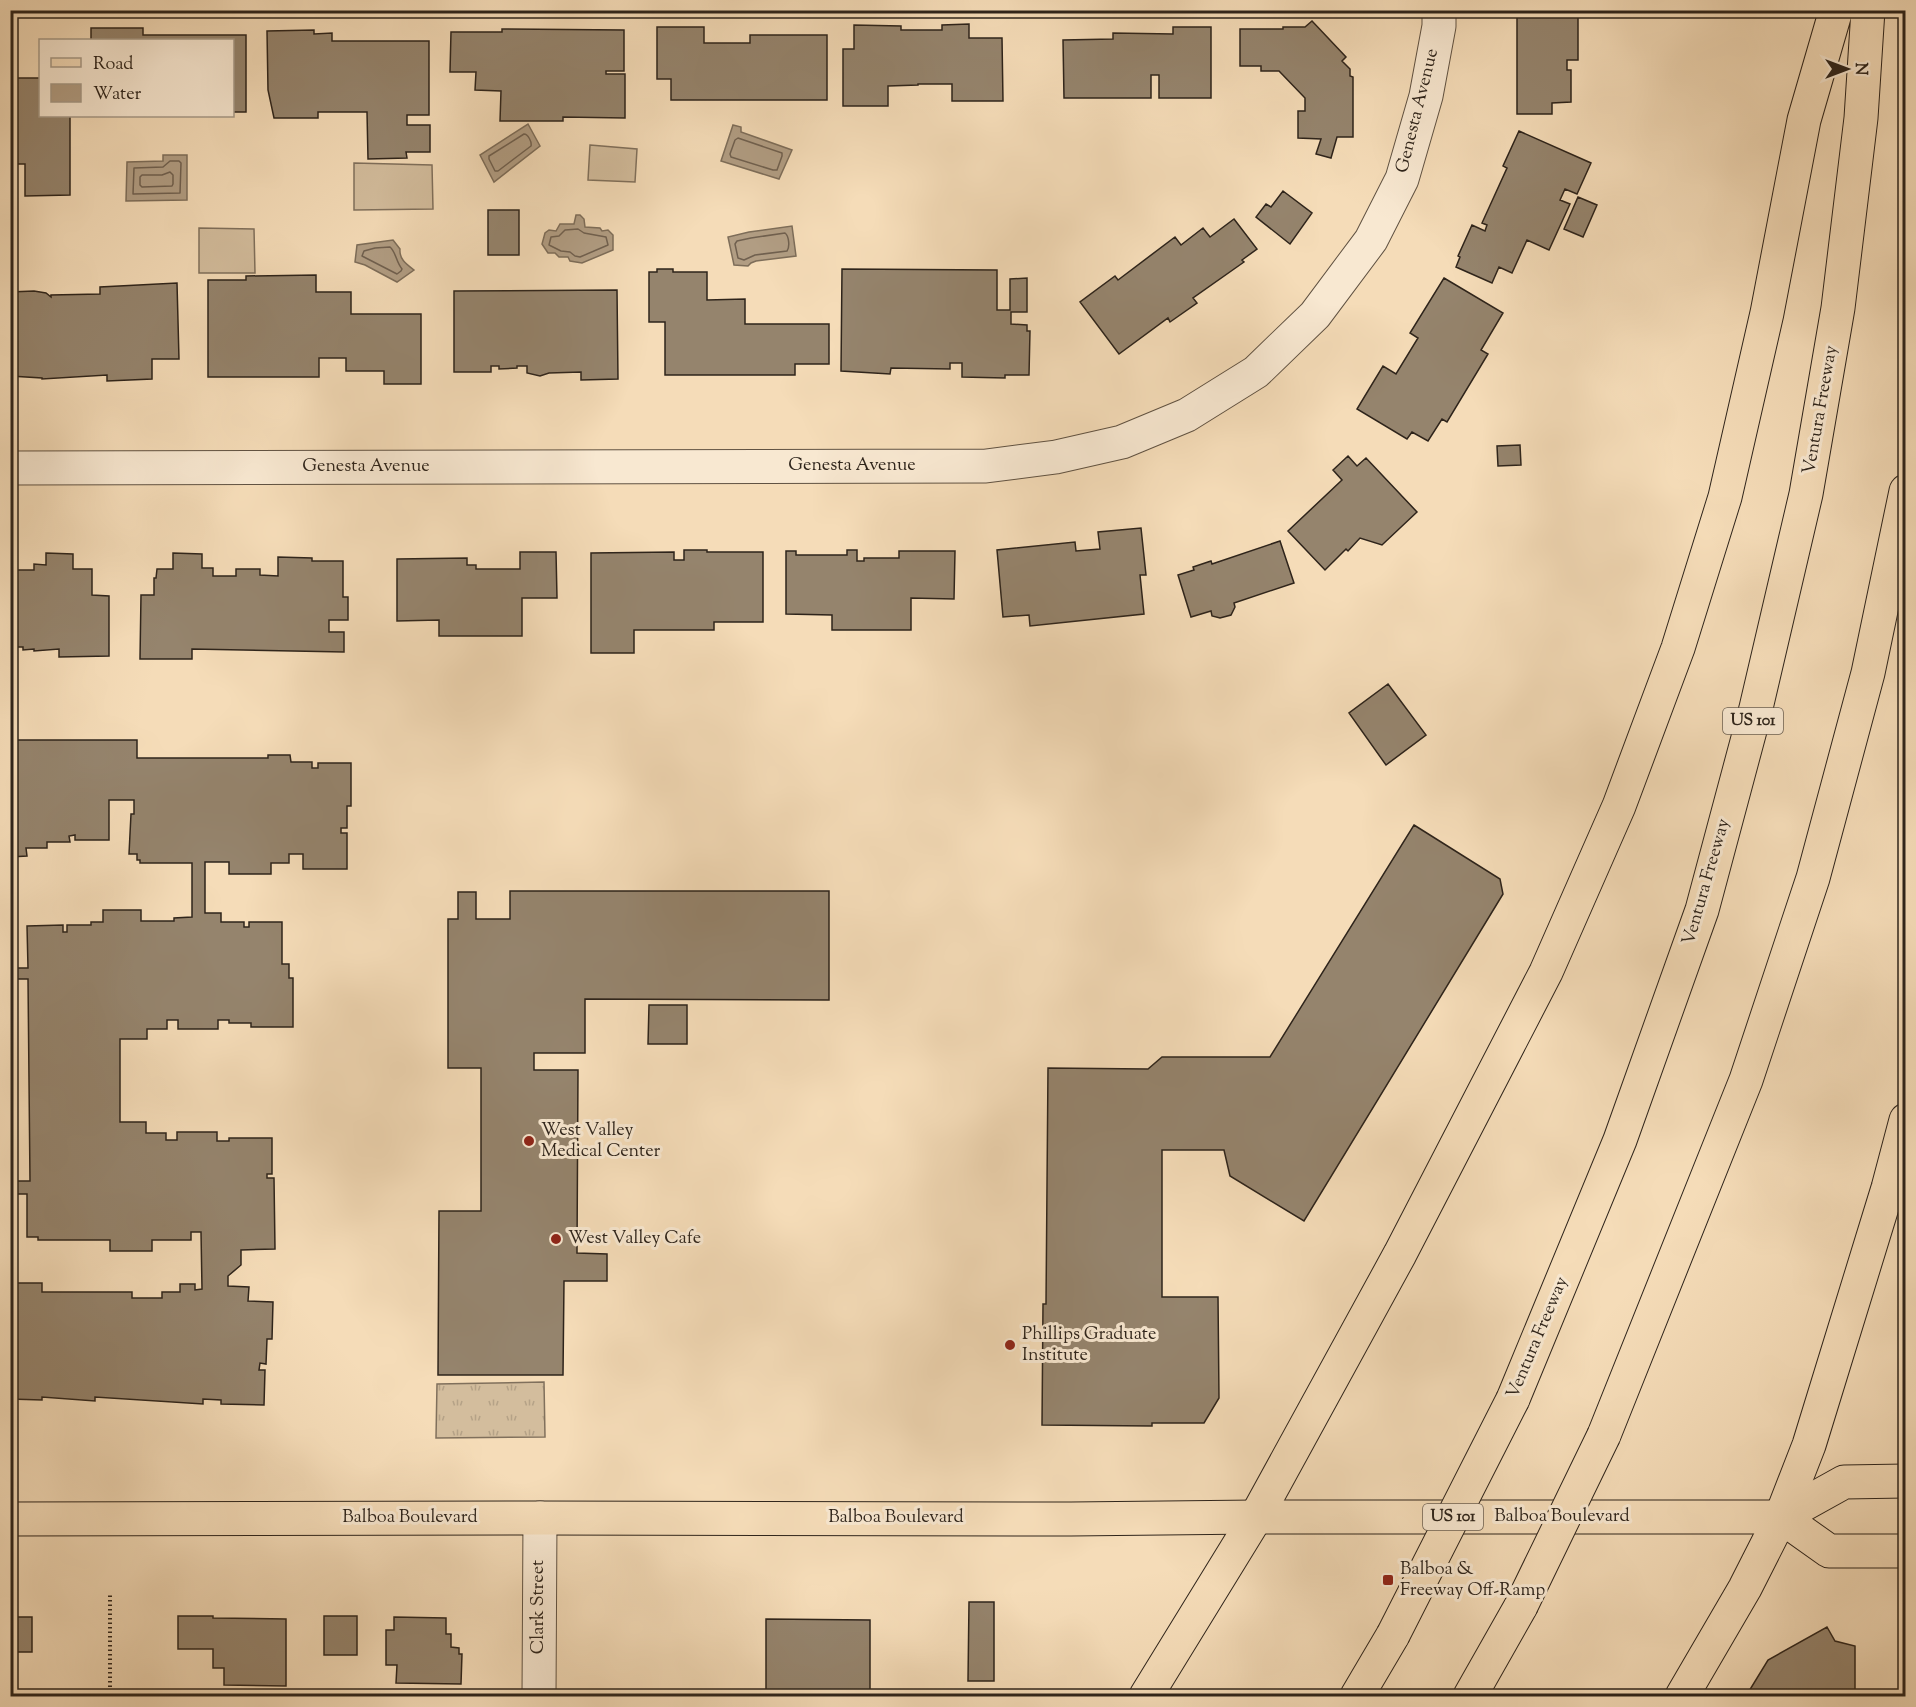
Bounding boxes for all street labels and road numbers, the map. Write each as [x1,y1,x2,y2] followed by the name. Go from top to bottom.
[1390,46,1446,176] street label: Genesta Avenue
[1797,343,1845,476] street label: Ventura Freeway
[788,453,916,479] street label: Genesta Avenue
[302,454,430,480] street label: Genesta Avenue
[1723,708,1783,734] road number: US 101
[1677,816,1737,948] street label: Ventura Freeway
[1501,1273,1575,1403] street label: Ventura Freeway
[1423,1504,1483,1530] road number: US 101
[1494,1504,1630,1530] street label: Balboa Boulevard
[342,1505,478,1531] street label: Balboa Boulevard
[828,1505,964,1531] street label: Balboa Boulevard
[526,1560,552,1654] street label: Clark Street

